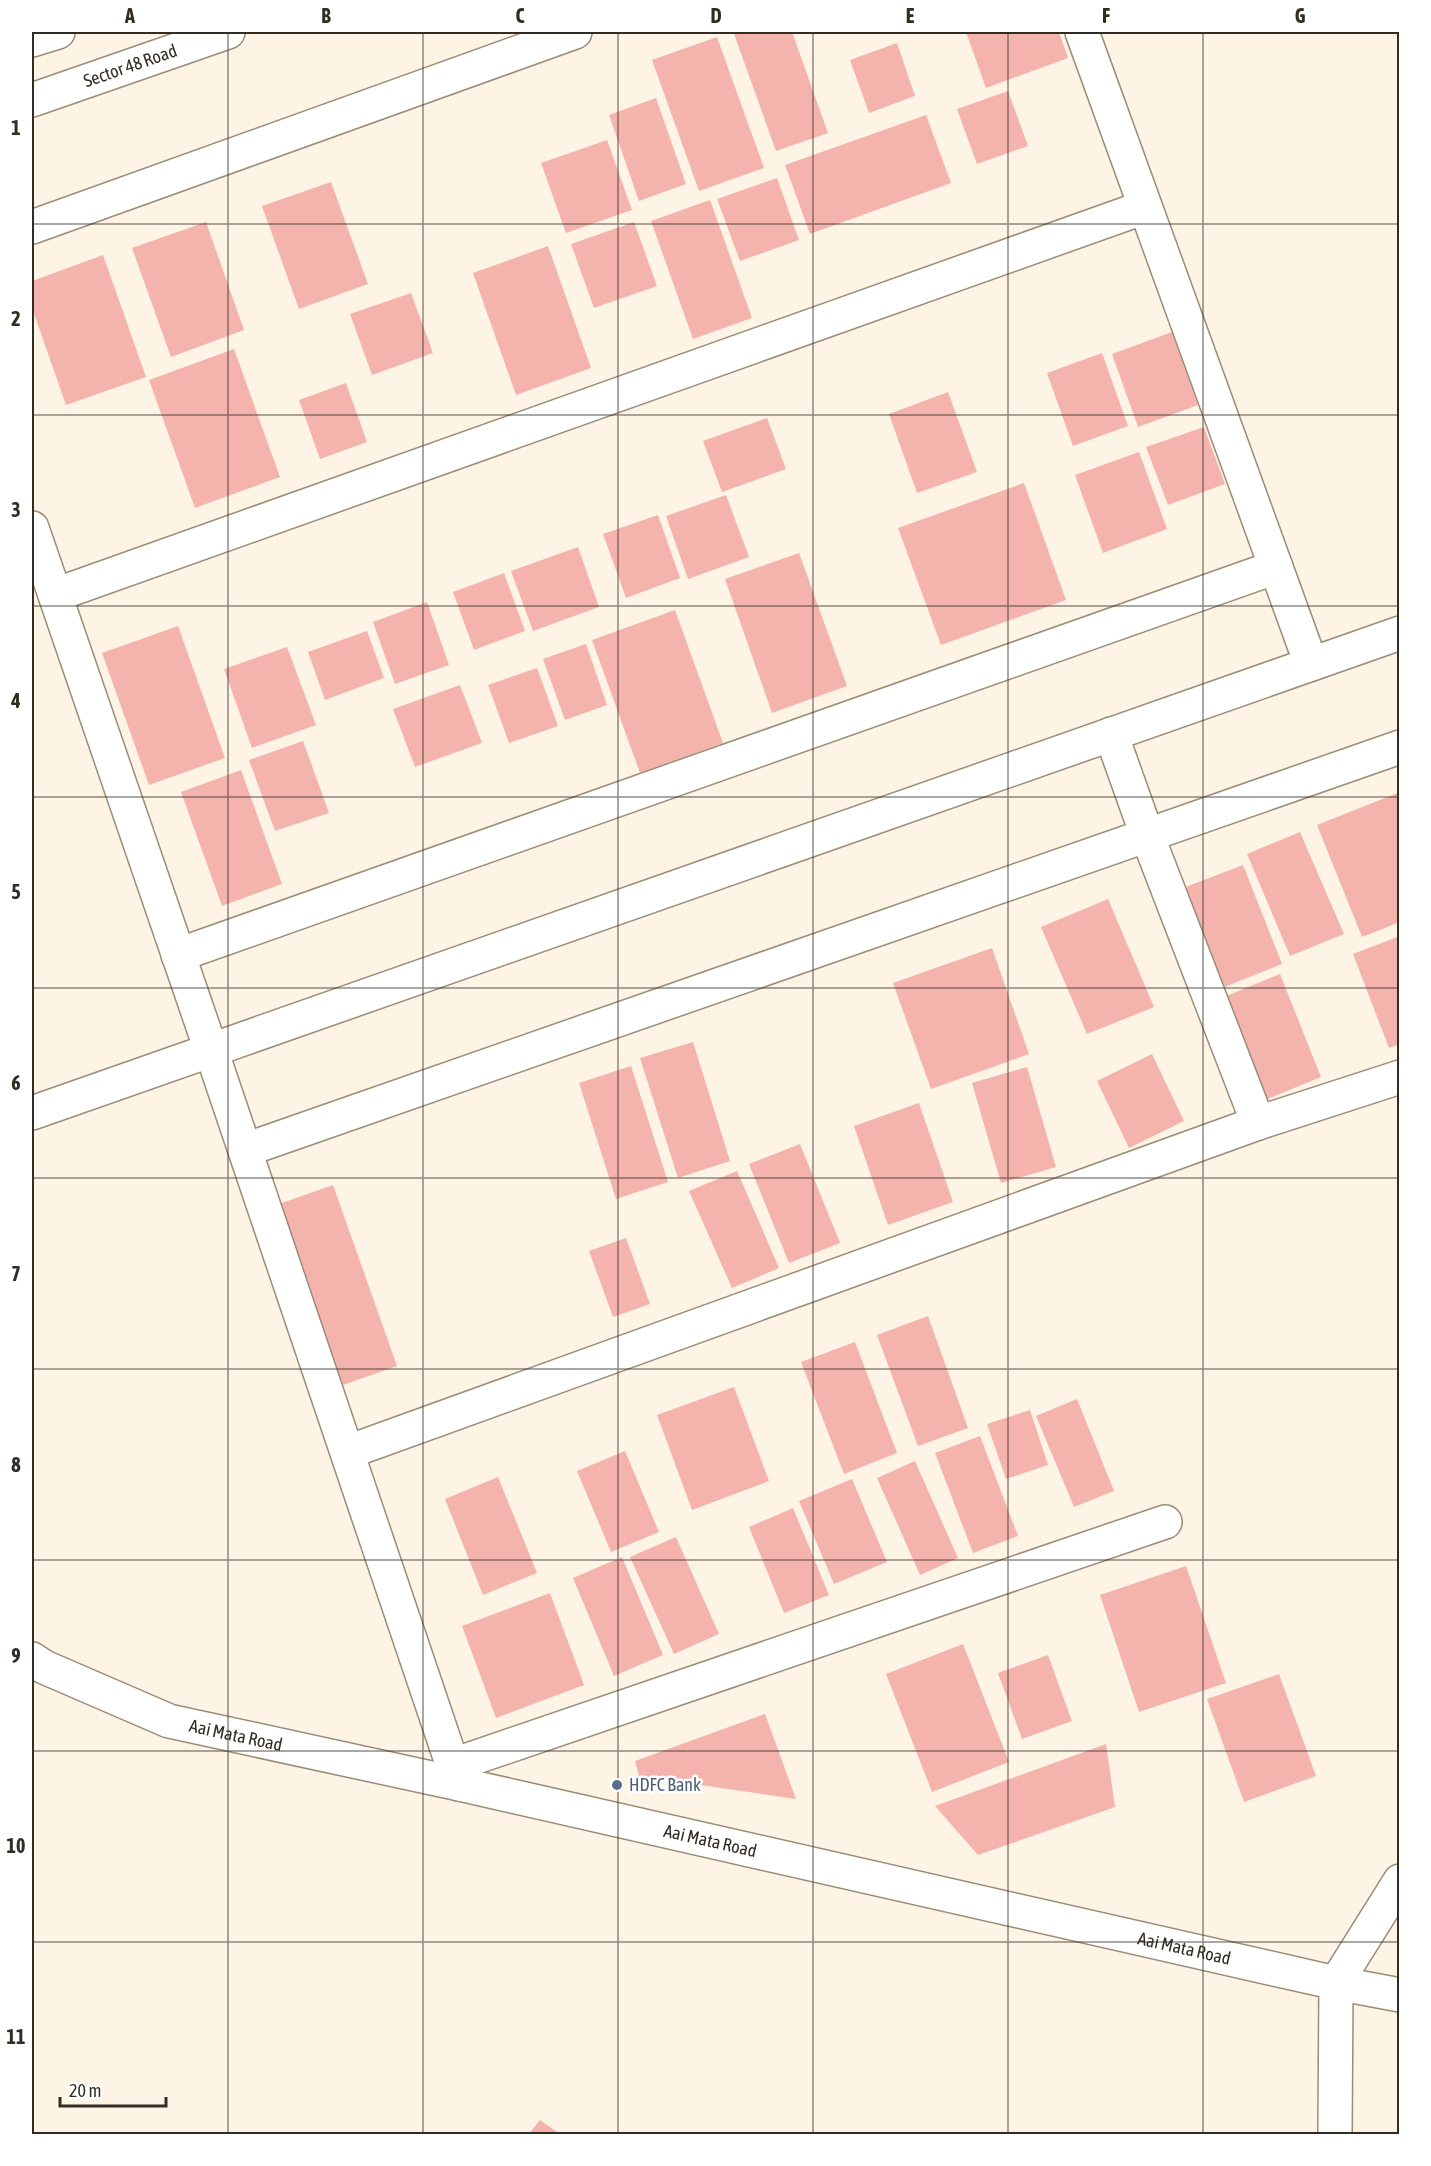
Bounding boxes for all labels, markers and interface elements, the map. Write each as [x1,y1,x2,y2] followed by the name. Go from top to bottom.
[124,4,135,27] text: A
[321,4,331,27] text: B
[516,4,525,27] text: C
[710,4,722,27] text: D
[906,4,915,27] text: E
[1102,4,1110,27] text: F
[1295,4,1306,27] text: G
[81,40,180,91] street label: Sector 48 Road
[11,116,21,139] text: 1
[11,307,21,330] text: 2
[11,498,21,521] text: 3
[10,689,21,712] text: 4
[11,880,21,903] text: 5
[11,1071,21,1094] text: 6
[11,1262,21,1285] text: 7
[11,1453,21,1476] text: 8
[11,1644,21,1667] text: 9
[187,1715,284,1755] street label: Aai Mata Road
[629,1774,701,1795] place label: HDFC Bank
[610,1778,624,1792] marker: HDFC Bank
[662,1820,759,1861] street label: Aai Mata Road
[7,1834,25,1857] text: 10
[1136,1927,1233,1969] street label: Aai Mata Road
[7,2025,25,2048] text: 11
[60,2070,166,2108] scale bar
[69,2080,101,2101] text: 20 m

